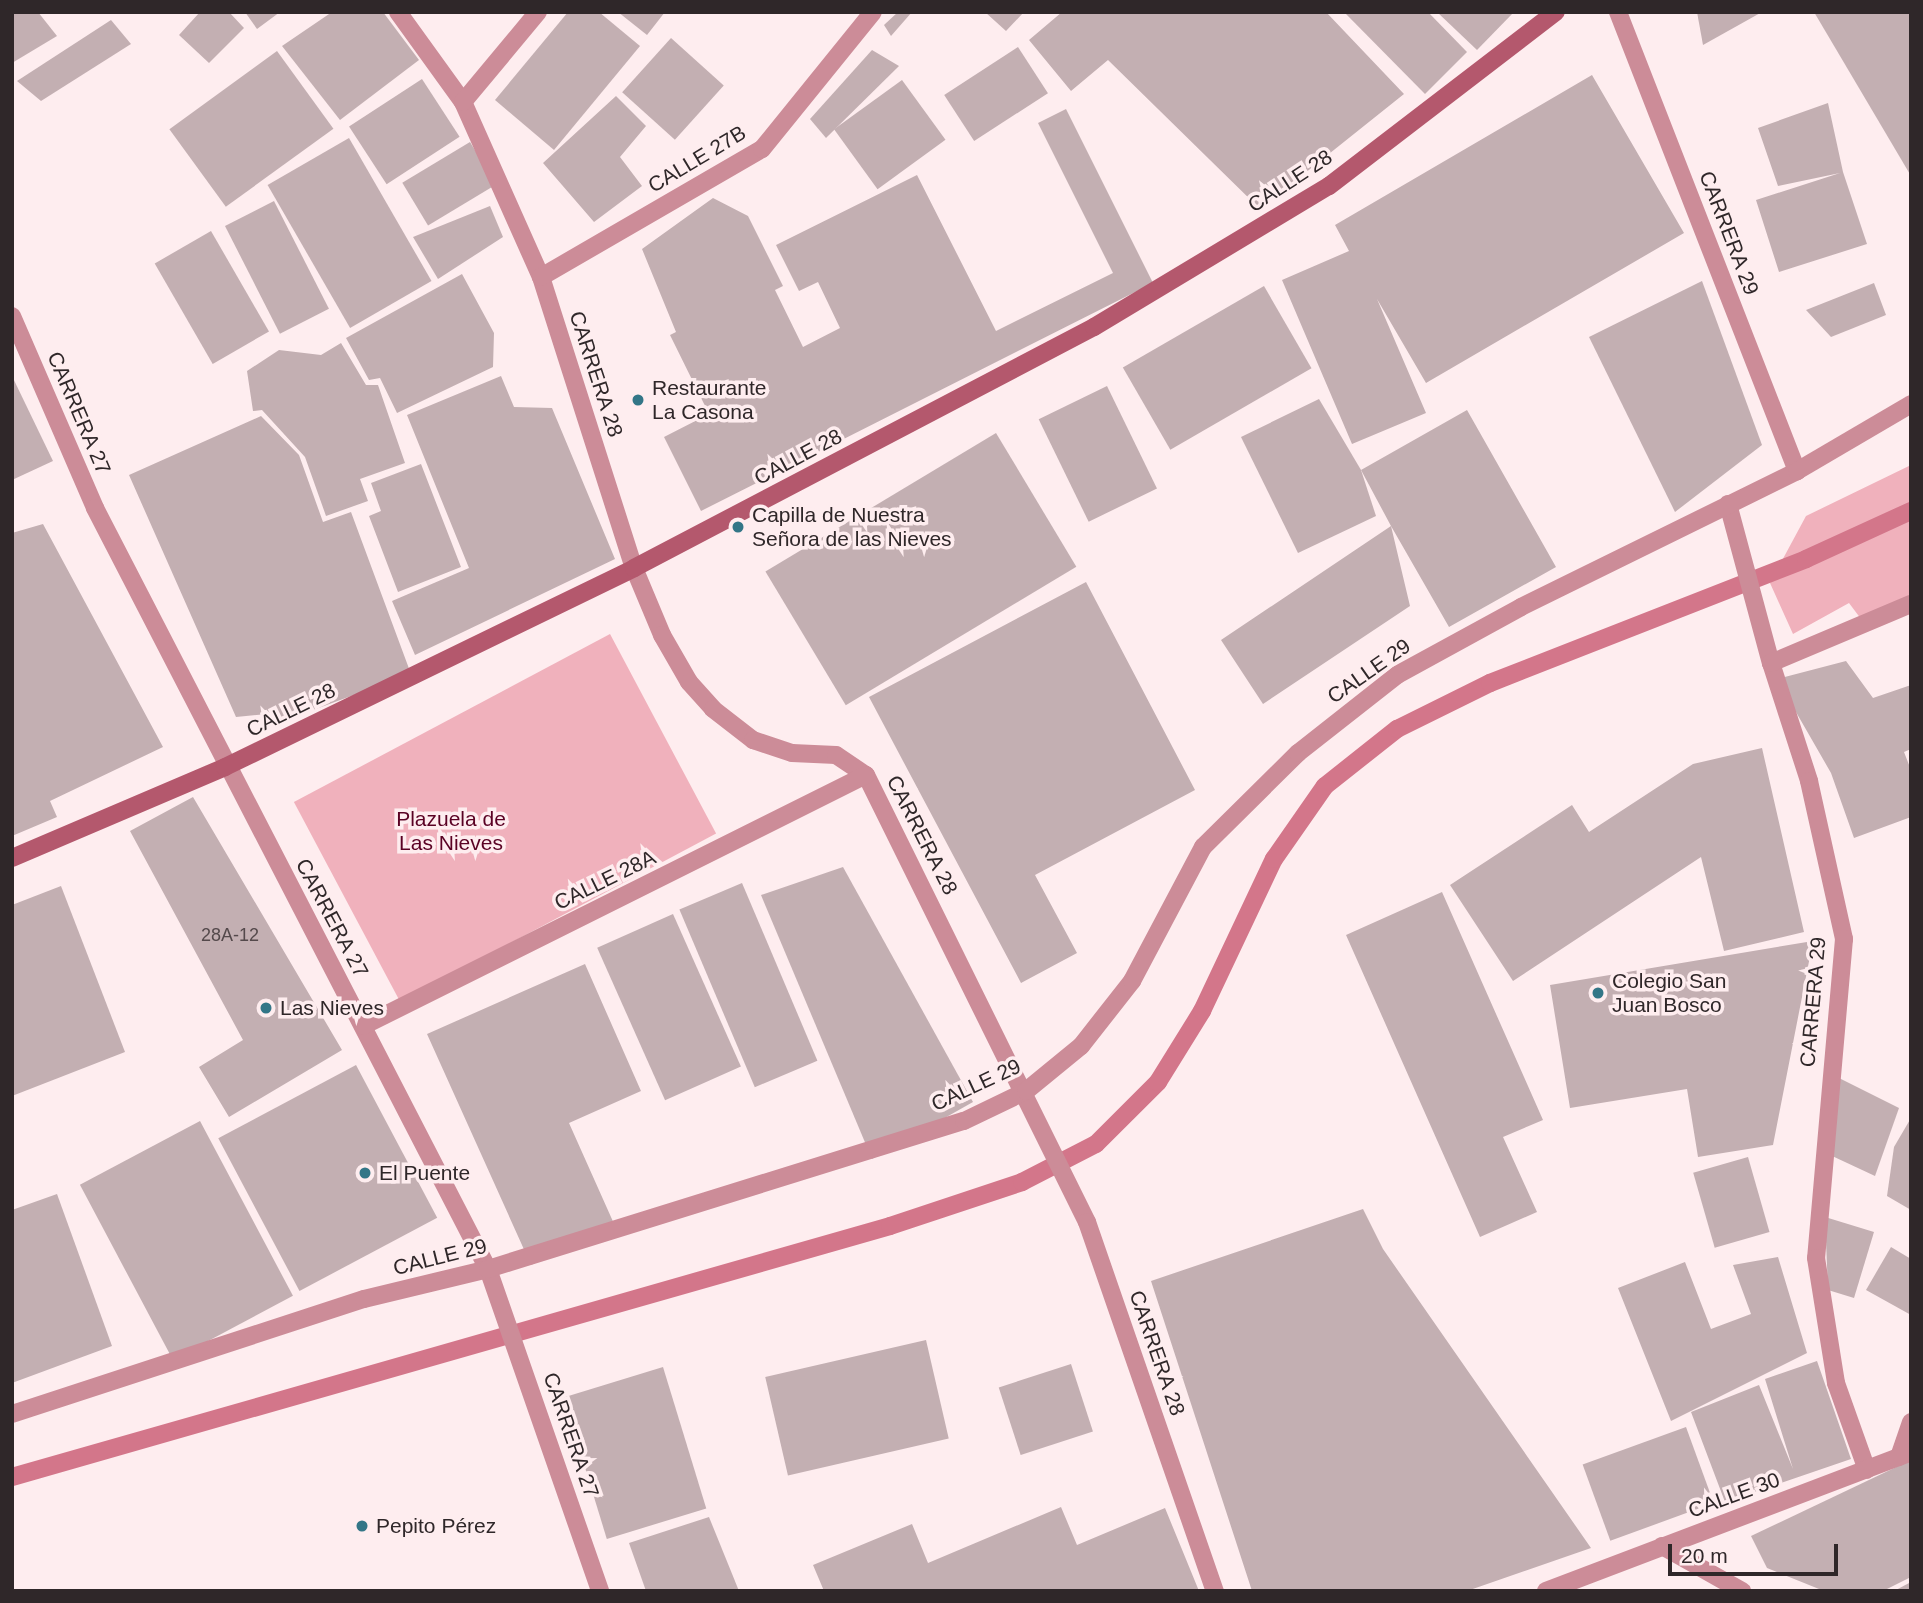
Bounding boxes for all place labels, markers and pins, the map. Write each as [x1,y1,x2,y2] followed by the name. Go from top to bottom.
[652,375,766,425] place label: Restaurante La Casona
[630,392,646,408] marker: Restaurante La Casona
[752,502,952,552] place label: Capilla de Nuestra Señora de las Nieves
[730,519,746,535] marker: Capilla de Nuestra Señora de las Nieves
[1612,968,1726,1018] place label: Colegio San Juan Bosco
[1590,985,1606,1001] marker: Colegio San Juan Bosco
[280,995,384,1021] place label: Las Nieves
[258,1000,274,1016] marker: Las Nieves
[379,1160,470,1186] place label: El Puente
[357,1165,373,1181] marker: El Puente
[376,1513,496,1539] place label: Pepito Pérez
[354,1518,370,1534] marker: Pepito Pérez

